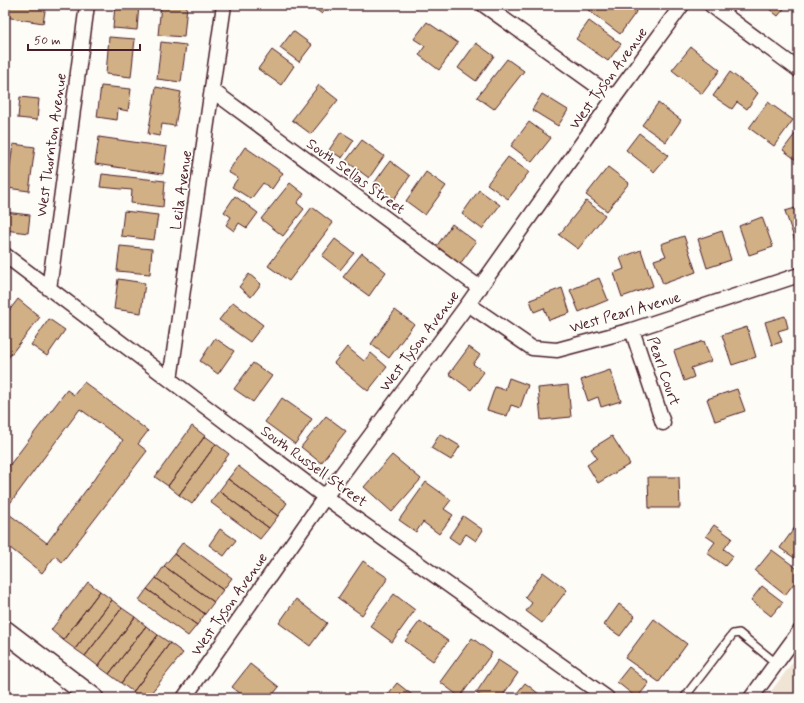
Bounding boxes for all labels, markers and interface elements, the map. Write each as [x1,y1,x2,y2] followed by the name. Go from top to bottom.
[565,23,653,134] street label: West Tyson Avenue
[28,26,140,52] scale bar
[34,33,61,49] text: 50 m
[32,72,72,218] street label: West Thornton Avenue
[302,134,409,220] street label: South Sellas Street
[167,149,198,231] street label: Leila Avenue
[375,287,465,396] street label: West Tyson Avenue
[567,288,683,338] street label: West Pearl Avenue
[642,334,684,408] street label: Pearl Court
[256,421,371,512] street label: South Russell Street
[187,549,273,660] street label: West Tyson Avenue

